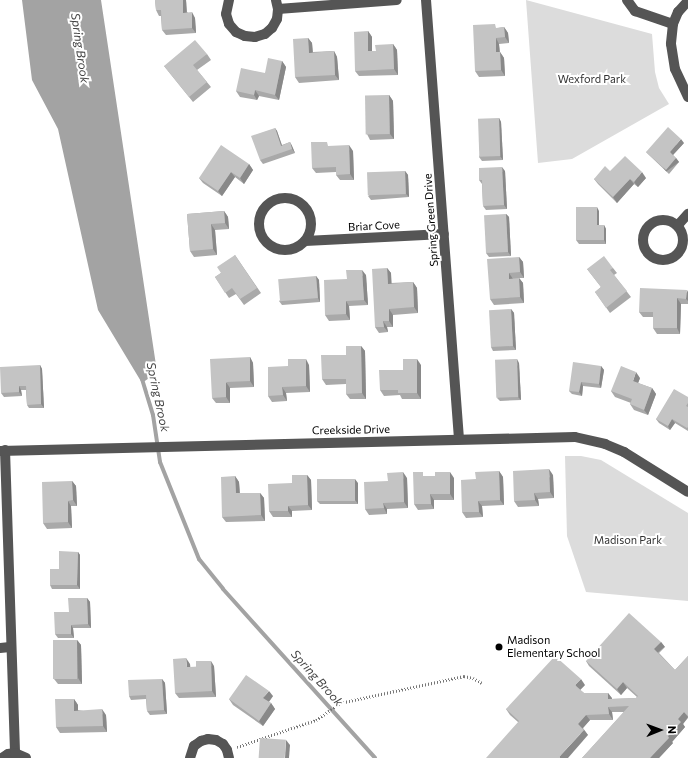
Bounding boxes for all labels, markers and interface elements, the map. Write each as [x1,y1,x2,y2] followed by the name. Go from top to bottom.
[68,12,92,84] water label: Spring Brook
[558,72,626,86] park label: Wexford Park
[421,173,441,267] street label: Spring Green Drive
[348,218,400,234] street label: Briar Cove
[144,361,172,433] water label: Spring Brook
[312,423,390,437] street label: Creekside Drive
[594,533,662,547] park label: Madison Park
[507,634,600,660] place label: Madison Elementary School
[494,642,504,652] marker: Madison Elementary School
[288,647,346,709] water label: Spring Brook
[640,710,680,750] north arrow
[666,726,679,734] text: N

